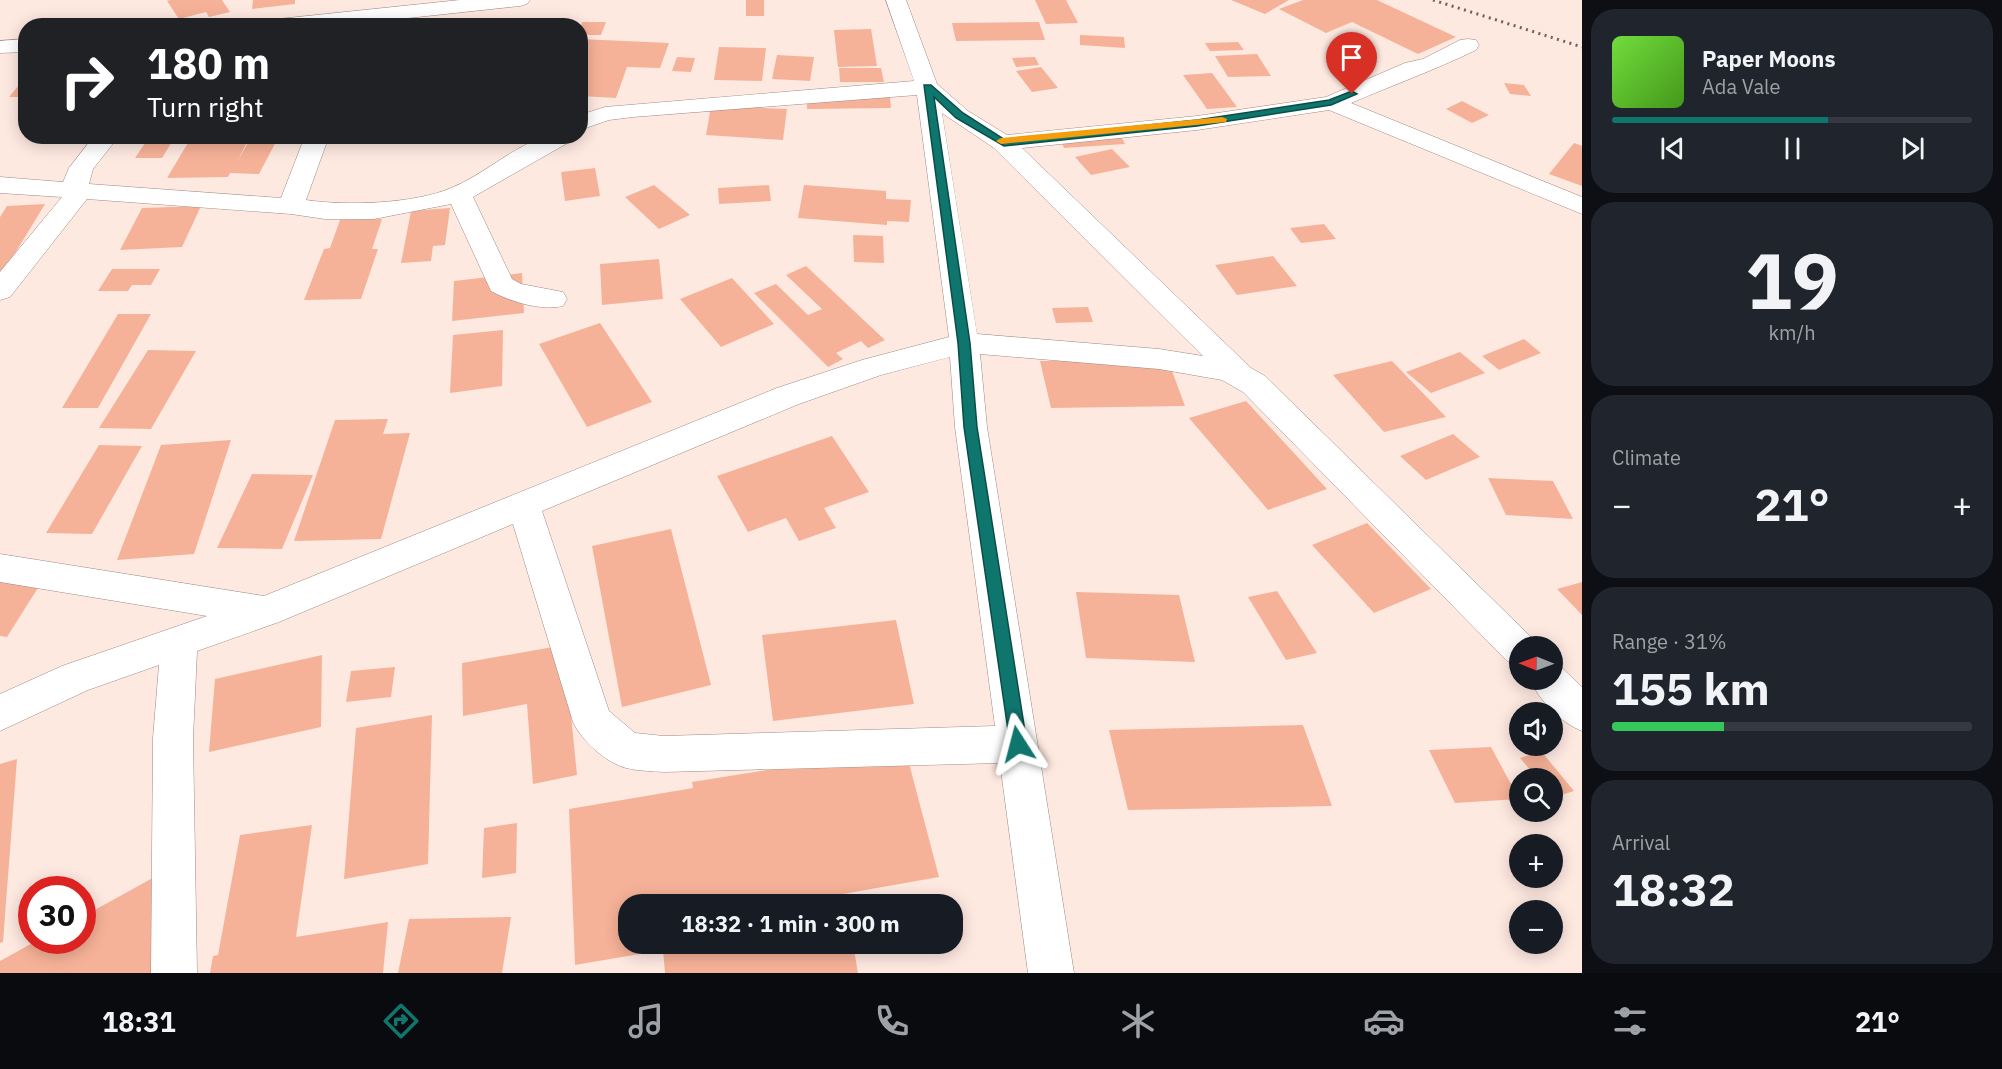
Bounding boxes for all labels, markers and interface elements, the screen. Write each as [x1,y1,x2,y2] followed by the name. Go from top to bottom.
[1326,32,1377,94] pin
[147,36,270,91] text: 180 m
[1335,41,1368,74] icon: arrive
[48,42,126,120] icon: right
[1702,44,1835,73] text: Paper Moons
[1702,73,1781,100] text: Ada Vale
[147,89,264,124] text: Turn right
[1656,132,1689,165] icon: previous
[1776,132,1809,165] icon: pause
[1896,132,1929,165] icon: next
[1745,229,1839,330] text: 19
[1768,319,1816,346] text: km/h
[1612,444,1681,471] text: Climate
[1754,475,1830,533] text: 21°
[1612,483,1632,526] text: −
[1952,483,1972,526] text: +
[1612,628,1727,655] text: Range · 31%
[1509,636,1563,690] north arrow
[1509,636,1563,954] map controls
[1612,659,1770,717] text: 155 km
[1509,702,1563,756] button: sound
[986,712,1050,776] position arrow
[1509,768,1563,822] button: search
[1612,829,1670,856] text: Arrival
[1509,834,1563,888] button: +
[1612,860,1735,918] text: 18:32
[18,876,96,954] speed limit sign: 30
[1509,900,1563,954] button: −
[681,909,900,938] text: 18:32 · 1 min · 300 m
[380,1000,422,1042] icon: directions
[625,1000,667,1042] icon: music
[871,1000,913,1042] icon: phone
[1117,1000,1159,1042] icon: climate
[1363,1000,1405,1042] icon: car
[1609,1000,1651,1042] icon: filters
[102,1004,176,1039] text: 18:31
[1855,1004,1900,1039] text: 21°

